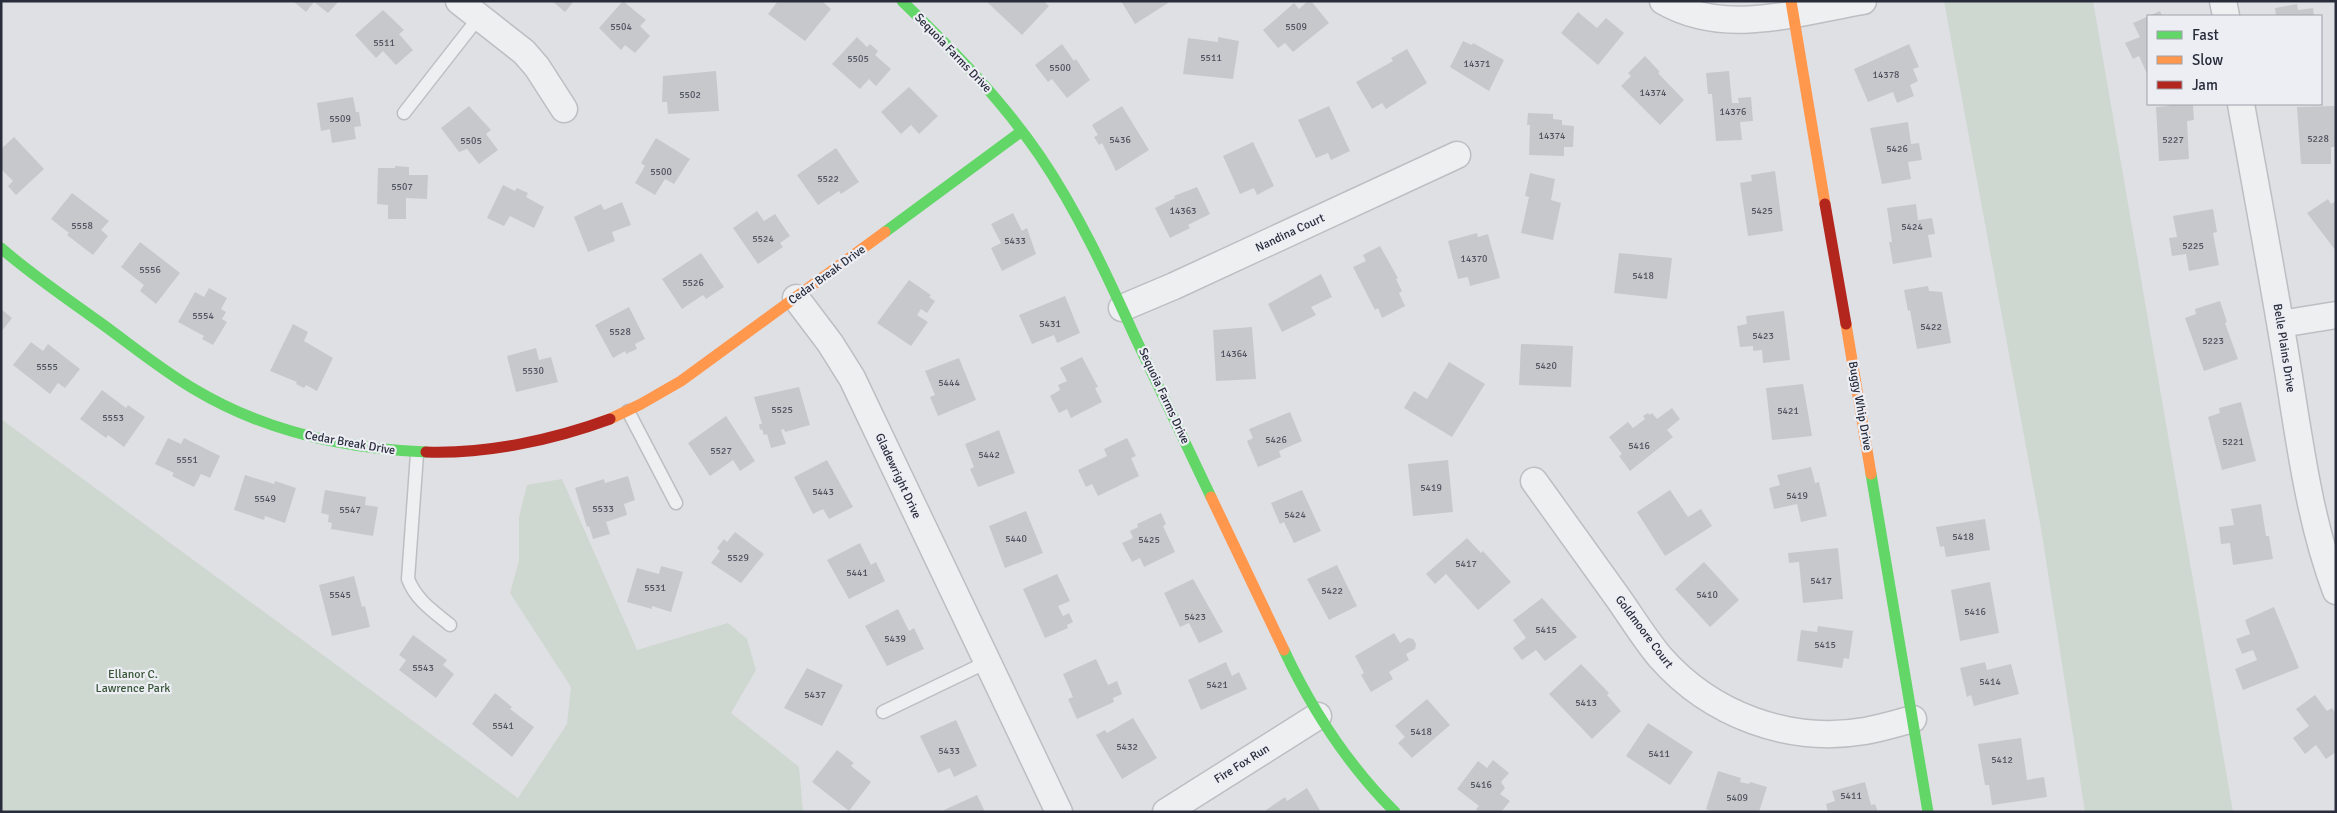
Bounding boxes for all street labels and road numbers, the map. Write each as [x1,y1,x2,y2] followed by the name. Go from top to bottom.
[911,10,995,96] street label: Sequoia Farms Drive
[1253,210,1327,256] street label: Nandina Court
[786,242,868,308] street label: Cedar Break Drive
[2270,303,2298,393] street label: Belle Plains Drive
[1135,346,1193,446] street label: Sequoia Farms Drive
[1845,360,1875,452] street label: Buggy Whip Drive
[304,428,396,458] street label: Cedar Break Drive
[872,431,924,521] street label: Gladewright Drive
[1612,593,1676,671] street label: Goldmoore Court
[1212,741,1272,787] street label: Fire Fox Run

